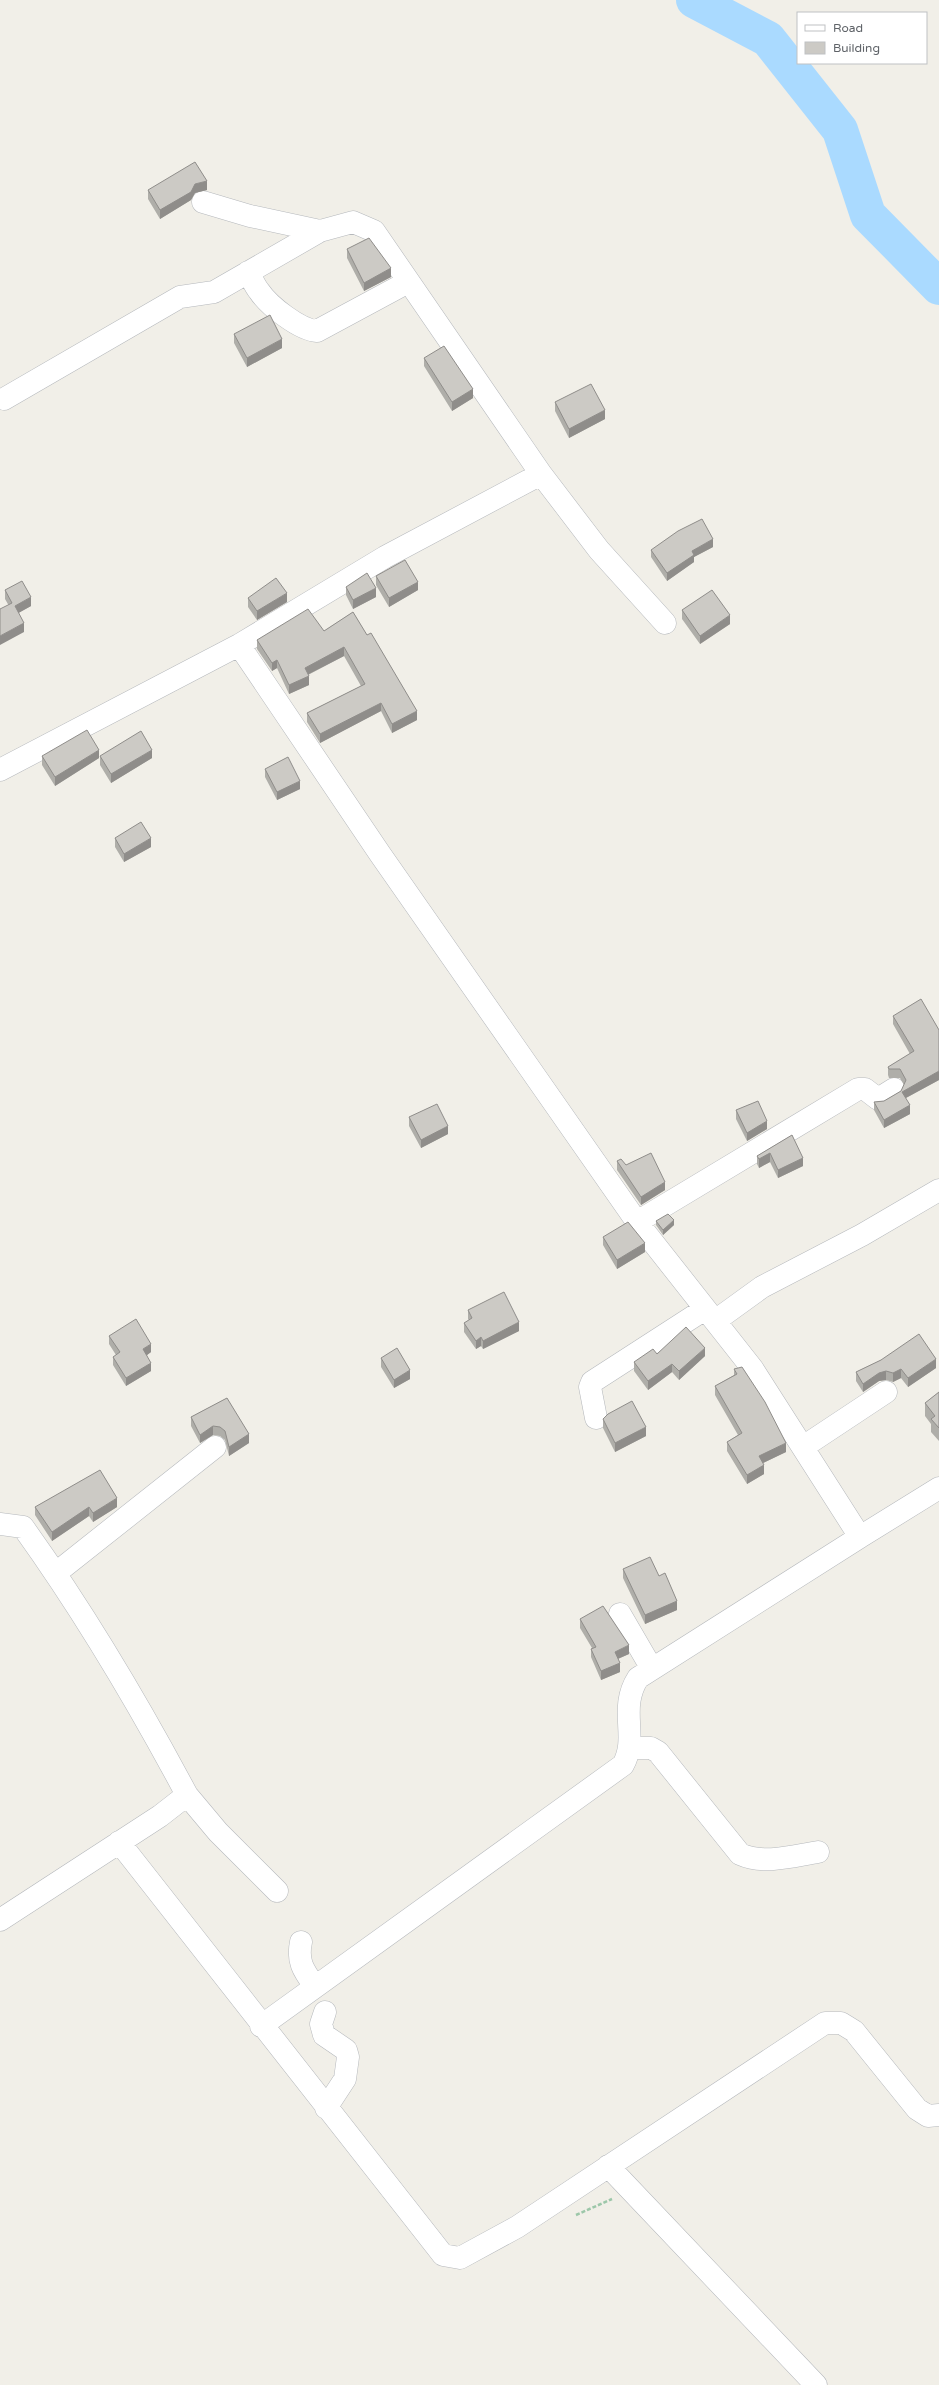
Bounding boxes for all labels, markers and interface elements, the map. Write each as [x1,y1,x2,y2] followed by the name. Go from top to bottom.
[797,12,927,64] legend
[833,21,863,35] text: Road
[833,41,880,55] text: Building

